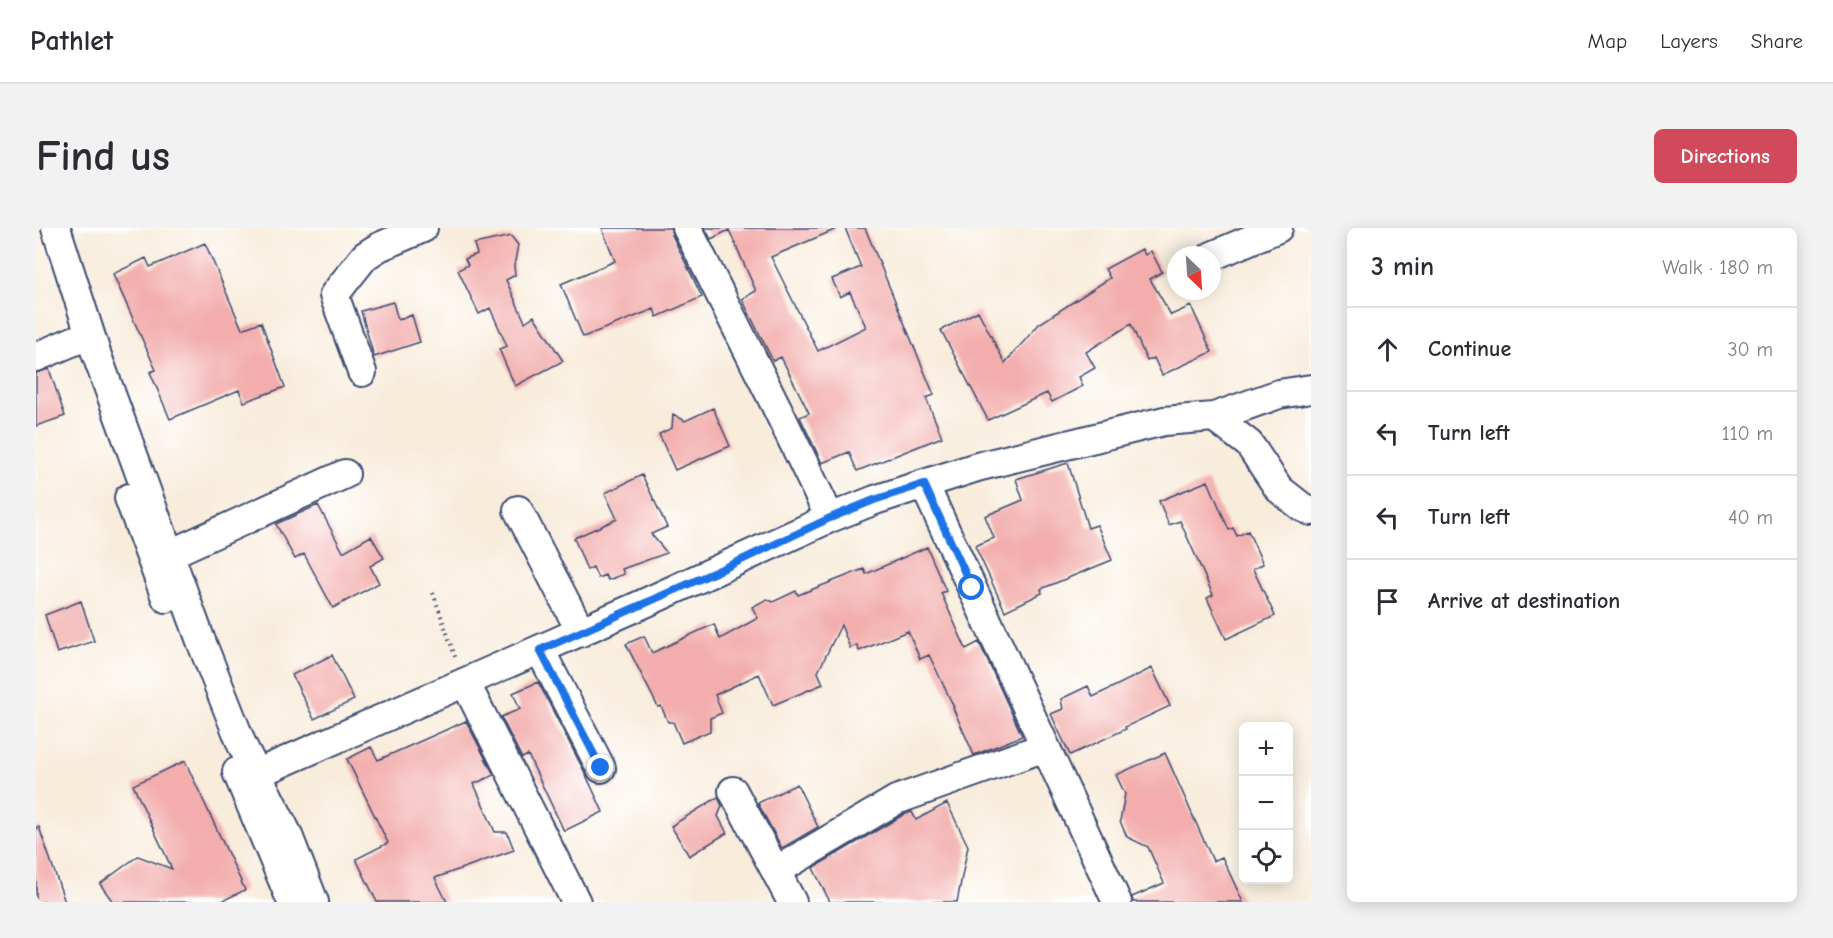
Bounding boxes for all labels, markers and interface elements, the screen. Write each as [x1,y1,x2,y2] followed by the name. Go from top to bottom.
[30,25,113,57] text: Pathlet
[1588,29,1627,53] text: Map
[1660,29,1718,53] text: Layers
[1751,29,1803,53] text: Share
[1654,129,1797,183] button: Directions
[36,132,170,181] text: Find us
[1167,246,1221,300] north arrow
[1371,252,1434,282] text: 3 min
[1662,256,1773,279] text: Walk · 180 m
[1371,333,1404,366] icon: ahead
[1428,336,1511,362] text: Continue
[1727,338,1773,361] text: 30 m
[1371,417,1404,450] icon: left
[1428,420,1510,446] text: Turn left
[1722,422,1773,445] text: 110 m
[1371,501,1404,534] icon: left
[1428,504,1510,530] text: Turn left
[1728,506,1773,529] text: 40 m
[958,574,984,600] route start
[1371,585,1404,618] icon: arrive
[1428,588,1620,614] text: Arrive at destination
[1239,722,1293,884] map controls
[1239,722,1293,776] button: +
[587,754,613,780] route end
[1239,776,1293,830] button: −
[1239,830,1293,884] button: locate

